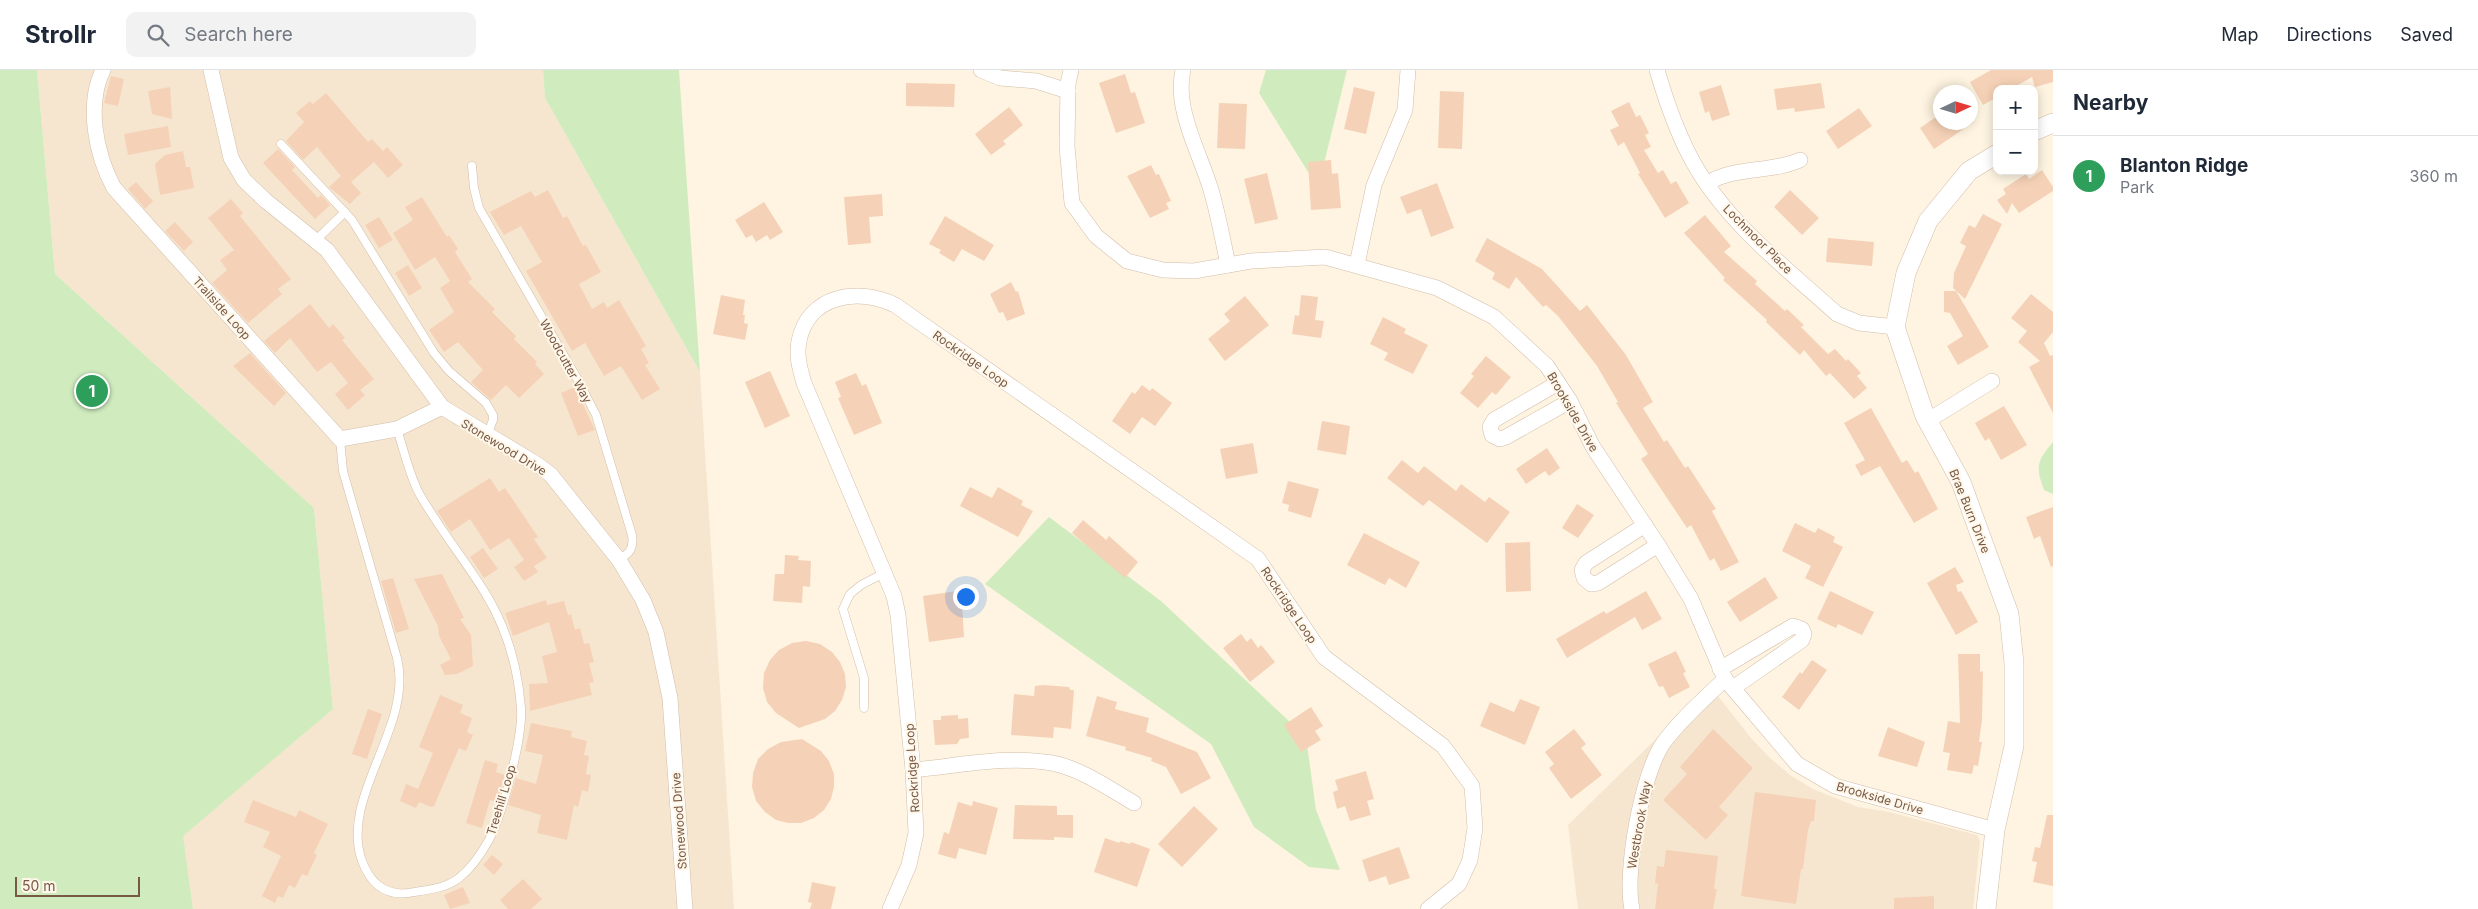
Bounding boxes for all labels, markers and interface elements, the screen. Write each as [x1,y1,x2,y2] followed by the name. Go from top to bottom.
[126,12,476,57] search box
[25,20,96,49] text: Strollr
[144,21,172,49] icon: search
[184,23,293,46] text: Search here
[2221,24,2259,45] text: Map
[2287,24,2372,45] text: Directions
[2400,24,2453,45] text: Saved
[1933,85,1978,130] north arrow
[1993,85,2038,175] map controls
[1993,85,2038,130] button: +
[2073,90,2148,115] text: Nearby
[1993,130,2038,175] button: −
[2120,154,2248,177] text: Blanton Ridge
[2086,166,2092,186] text: 1
[2410,166,2458,186] text: 360 m
[2120,177,2154,197] text: Park
[1720,201,1796,277] street label: Lochmoor Place
[190,273,254,343] street label: Trailside Loop
[537,316,595,406] street label: Woodcutter Way
[930,327,1012,391] street label: Rockridge Loop
[1544,369,1602,455] street label: Brookside Drive
[76,372,108,410] pin: 1
[459,416,549,478] street label: Stonewood Drive
[1946,467,1994,555] street label: Brae Burn Drive
[1258,564,1320,646] street label: Rockridge Loop
[953,584,979,610] your location
[901,723,923,813] street label: Rockridge Loop
[483,763,519,837] street label: Treehill Loop
[668,772,690,870] street label: Stonewood Drive
[1835,778,1925,818] street label: Brookside Drive
[1624,780,1654,870] street label: Westbrook Way
[15,874,140,897] scale bar
[22,877,56,894] text: 50 m

